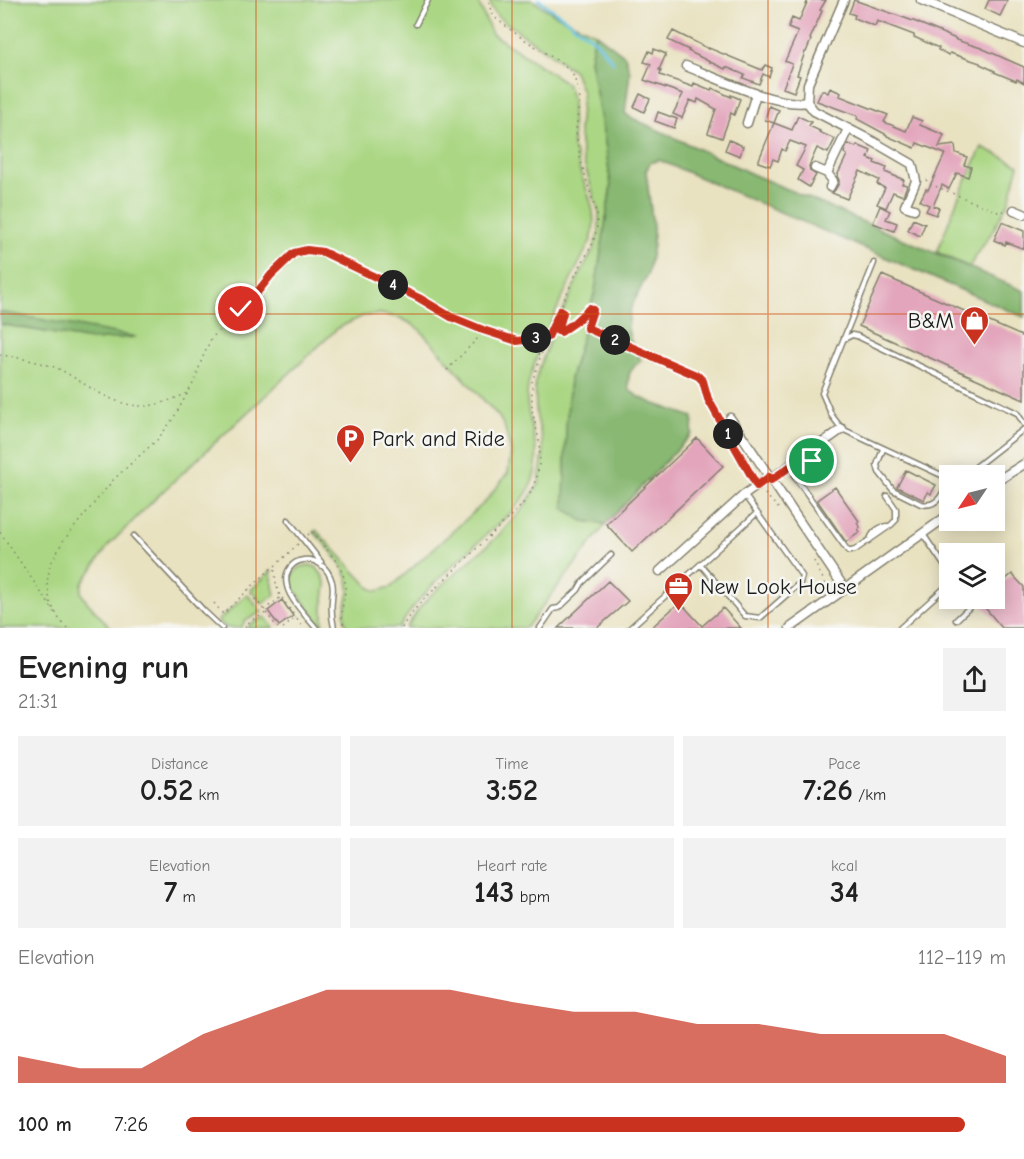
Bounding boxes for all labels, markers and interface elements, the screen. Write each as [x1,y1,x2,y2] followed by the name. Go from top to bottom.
[378,270,408,300] pin: 4
[389,276,397,294] text: 4
[215,283,266,334] pin
[224,292,257,325] icon: check
[959,304,991,346] shop icon: B&M
[908,308,954,334] place label: B&M
[521,323,551,353] pin: 3
[600,325,630,355] pin: 2
[532,329,540,347] text: 3
[611,331,619,349] text: 2
[713,419,743,449] pin: 1
[335,422,367,464] parking icon: Park and Ride
[725,425,731,443] text: 1
[372,426,505,452] place label: Park and Ride
[786,435,837,486] pin
[795,444,828,477] icon: arrive
[939,465,1005,531] north arrow
[939,465,1005,609] map controls
[939,543,1005,609] button: layers
[663,570,695,612] office icon: New Look House
[700,574,857,600] place label: New Look House
[18,648,189,686] text: Evening run
[943,648,1006,711] button: share
[18,690,58,713] text: 21:31
[151,755,208,773] text: Distance
[495,755,529,773] text: Time
[828,755,860,773] text: Pace
[140,773,193,808] text: 0.52
[486,773,538,808] text: 3:52
[803,773,853,808] text: 7:26
[193,786,220,804] text: km
[853,786,886,804] text: /km
[149,857,210,875] text: Elevation
[477,857,547,875] text: Heart rate
[831,857,858,875] text: kcal
[164,875,177,910] text: 7
[474,875,514,910] text: 143
[830,875,859,910] text: 34
[177,888,196,906] text: m
[514,888,550,906] text: bpm
[18,946,95,969] text: Elevation
[918,946,1006,969] text: 112–119 m
[18,1113,72,1136] text: 100 m
[114,1113,148,1136] text: 7:26

